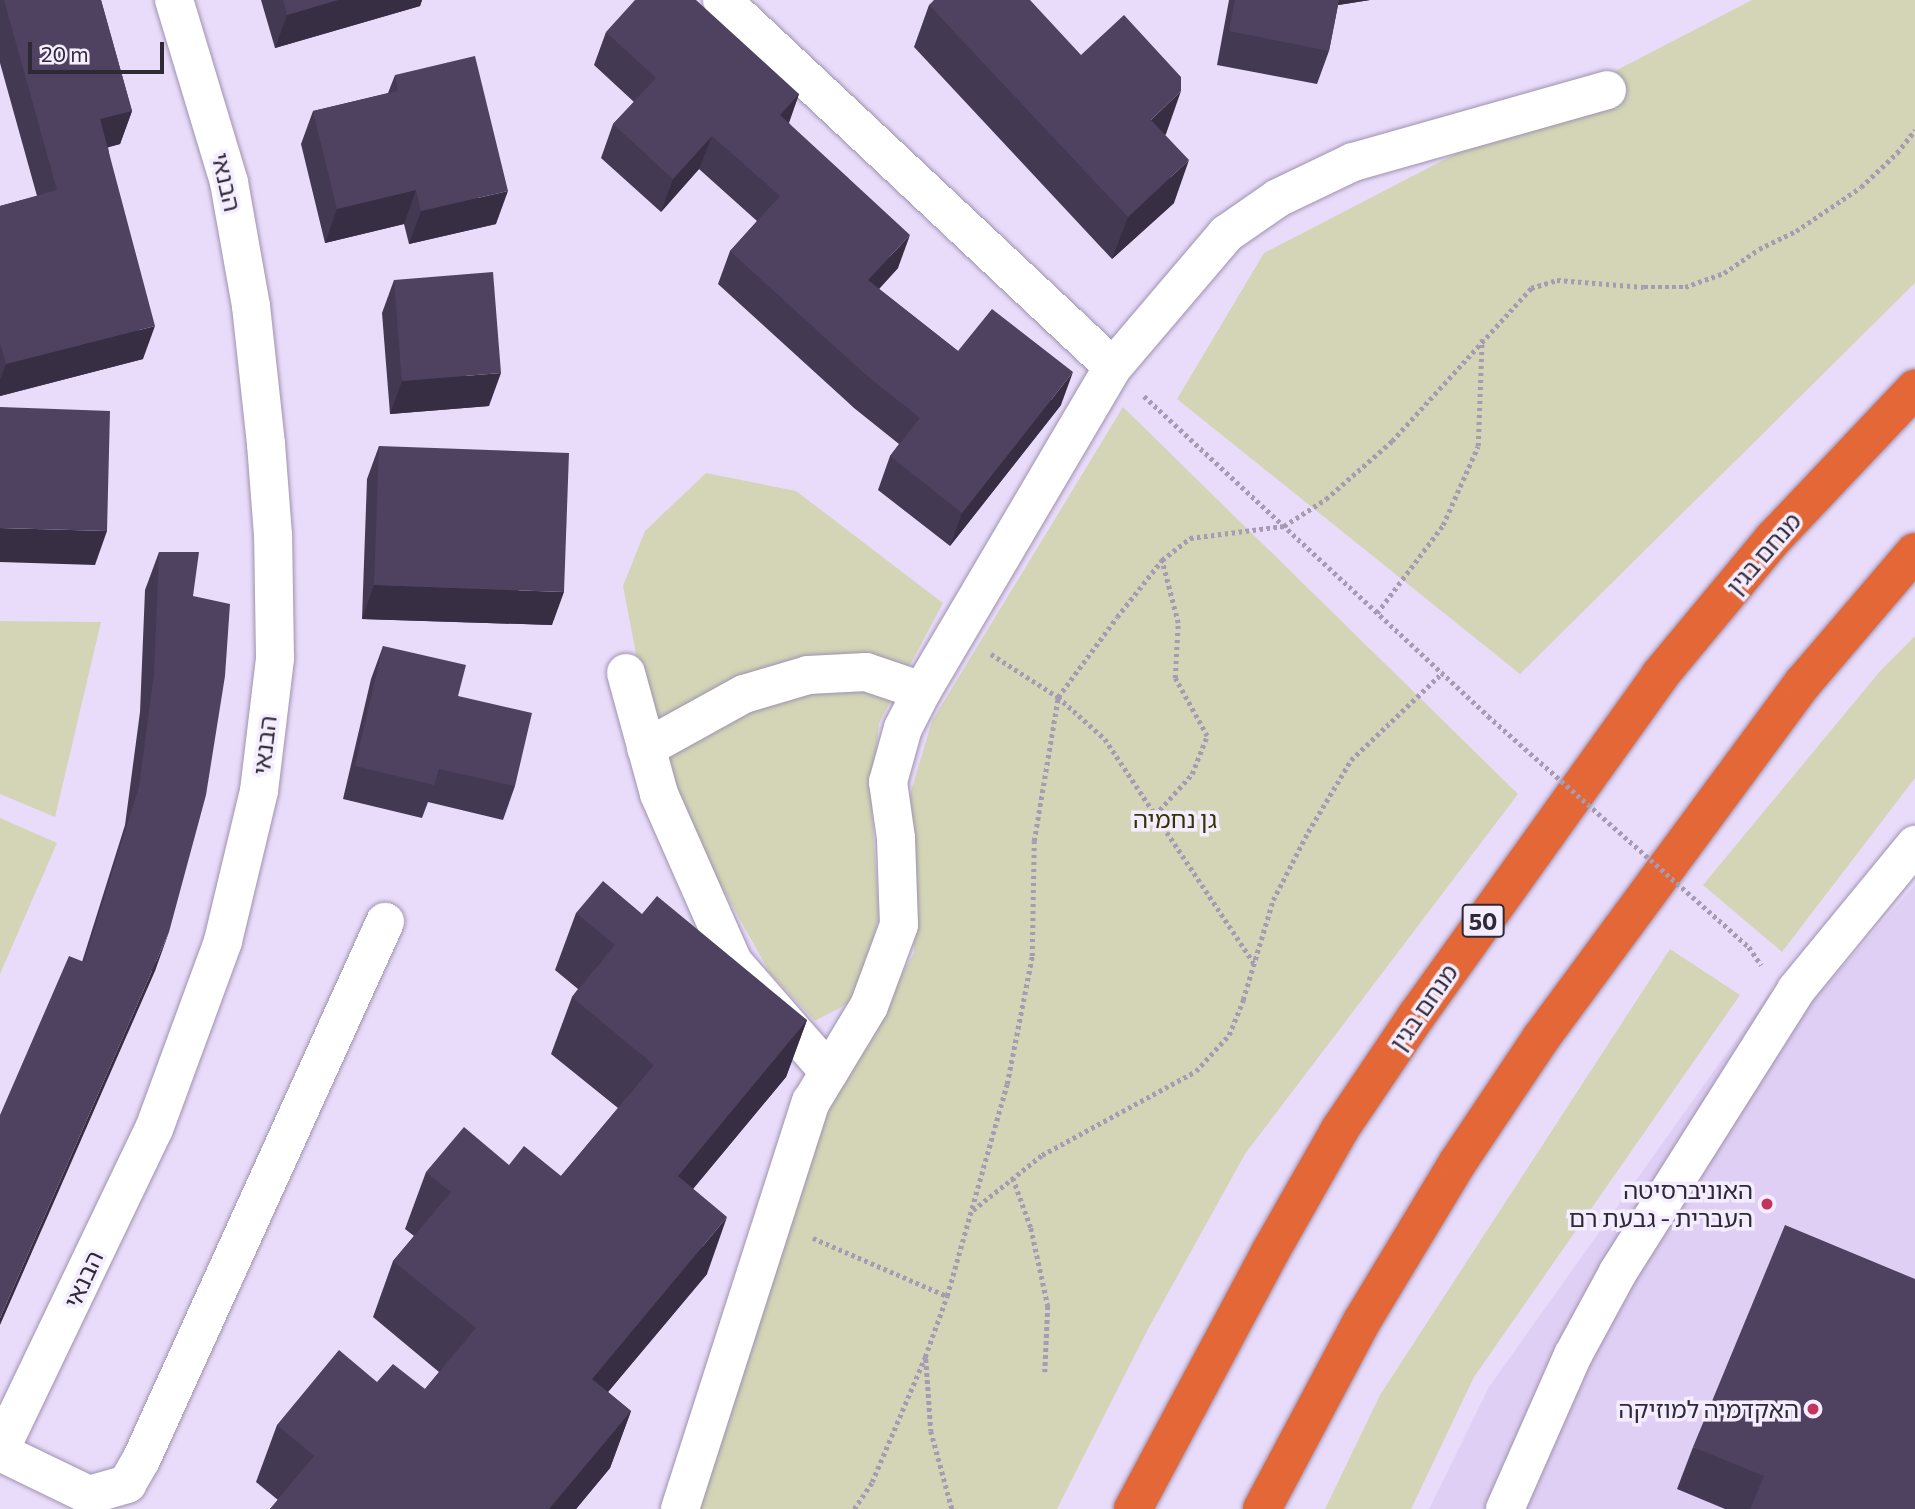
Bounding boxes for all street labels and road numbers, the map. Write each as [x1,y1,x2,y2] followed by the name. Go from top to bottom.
[206,150,248,214] street label: הבנאי
[1720,506,1806,600] street label: מנחם בגין
[246,714,282,776] street label: הבנאי
[1460,902,1506,940] road number: 50
[1383,958,1463,1056] street label: מנחם בגין
[57,1246,109,1312] street label: הבנאי

